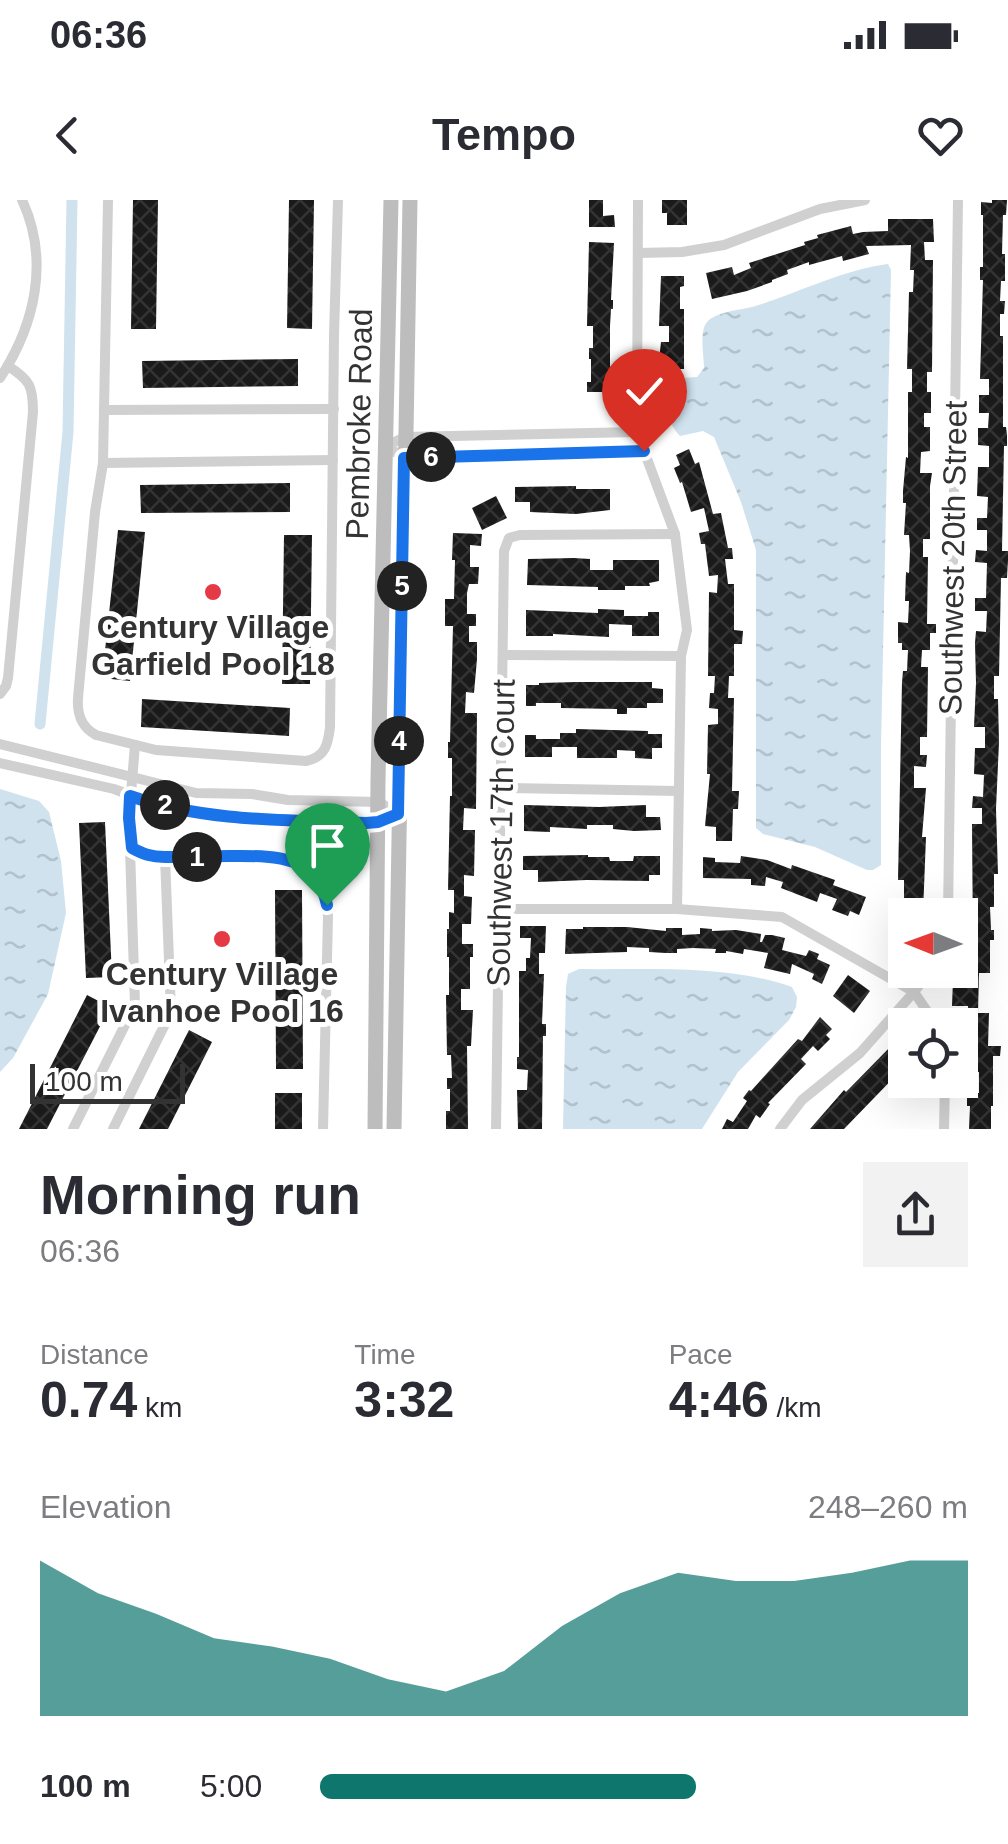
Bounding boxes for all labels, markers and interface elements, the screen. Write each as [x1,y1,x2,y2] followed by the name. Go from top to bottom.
[50,14,147,56] text: 06:36
[40,108,95,163] icon: back
[913,108,968,163] icon: heart
[432,109,576,160] text: Tempo
[339,308,379,540] street label: Pembroke Road
[602,349,687,452] pin
[617,364,672,419] icon: check
[932,400,974,716] street label: Southwest 20th Street
[406,432,456,482] pin: 6
[423,441,439,472] text: 6
[377,561,427,611] pin: 5
[394,570,410,601] text: 5
[202,581,224,603] marker: Century Village Garfield Pool 18
[91,609,335,682] place label: Century Village Garfield Pool 18
[480,679,522,987] street label: Southwest 17th Court
[374,716,424,766] pin: 4
[391,725,407,756] text: 4
[140,780,190,830] pin: 2
[157,789,173,820] text: 2
[285,803,370,906] pin
[300,818,355,873] icon: arrive
[172,832,222,882] pin: 1
[189,841,205,872] text: 1
[888,898,978,988] north arrow
[888,898,978,1098] map controls
[211,928,233,950] marker: Century Village Ivanhoe Pool 16
[100,956,344,1029] place label: Century Village Ivanhoe Pool 16
[888,1008,978,1098] button: locate
[30,1059,185,1104] scale bar
[45,1066,123,1097] text: 100 m
[863,1162,968,1267] button: share
[40,1164,361,1226] text: Morning run
[40,1233,120,1269] text: 06:36
[40,1339,149,1370] text: Distance
[354,1339,416,1370] text: Time
[669,1339,732,1370] text: Pace
[40,1372,137,1428] text: 0.74
[354,1372,454,1428] text: 3:32
[669,1372,769,1428] text: 4:46
[137,1392,182,1423] text: km
[769,1392,822,1423] text: /km
[40,1489,172,1525] text: Elevation
[808,1489,968,1525] text: 248–260 m
[40,1768,131,1804] text: 100 m
[200,1768,262,1804] text: 5:00

